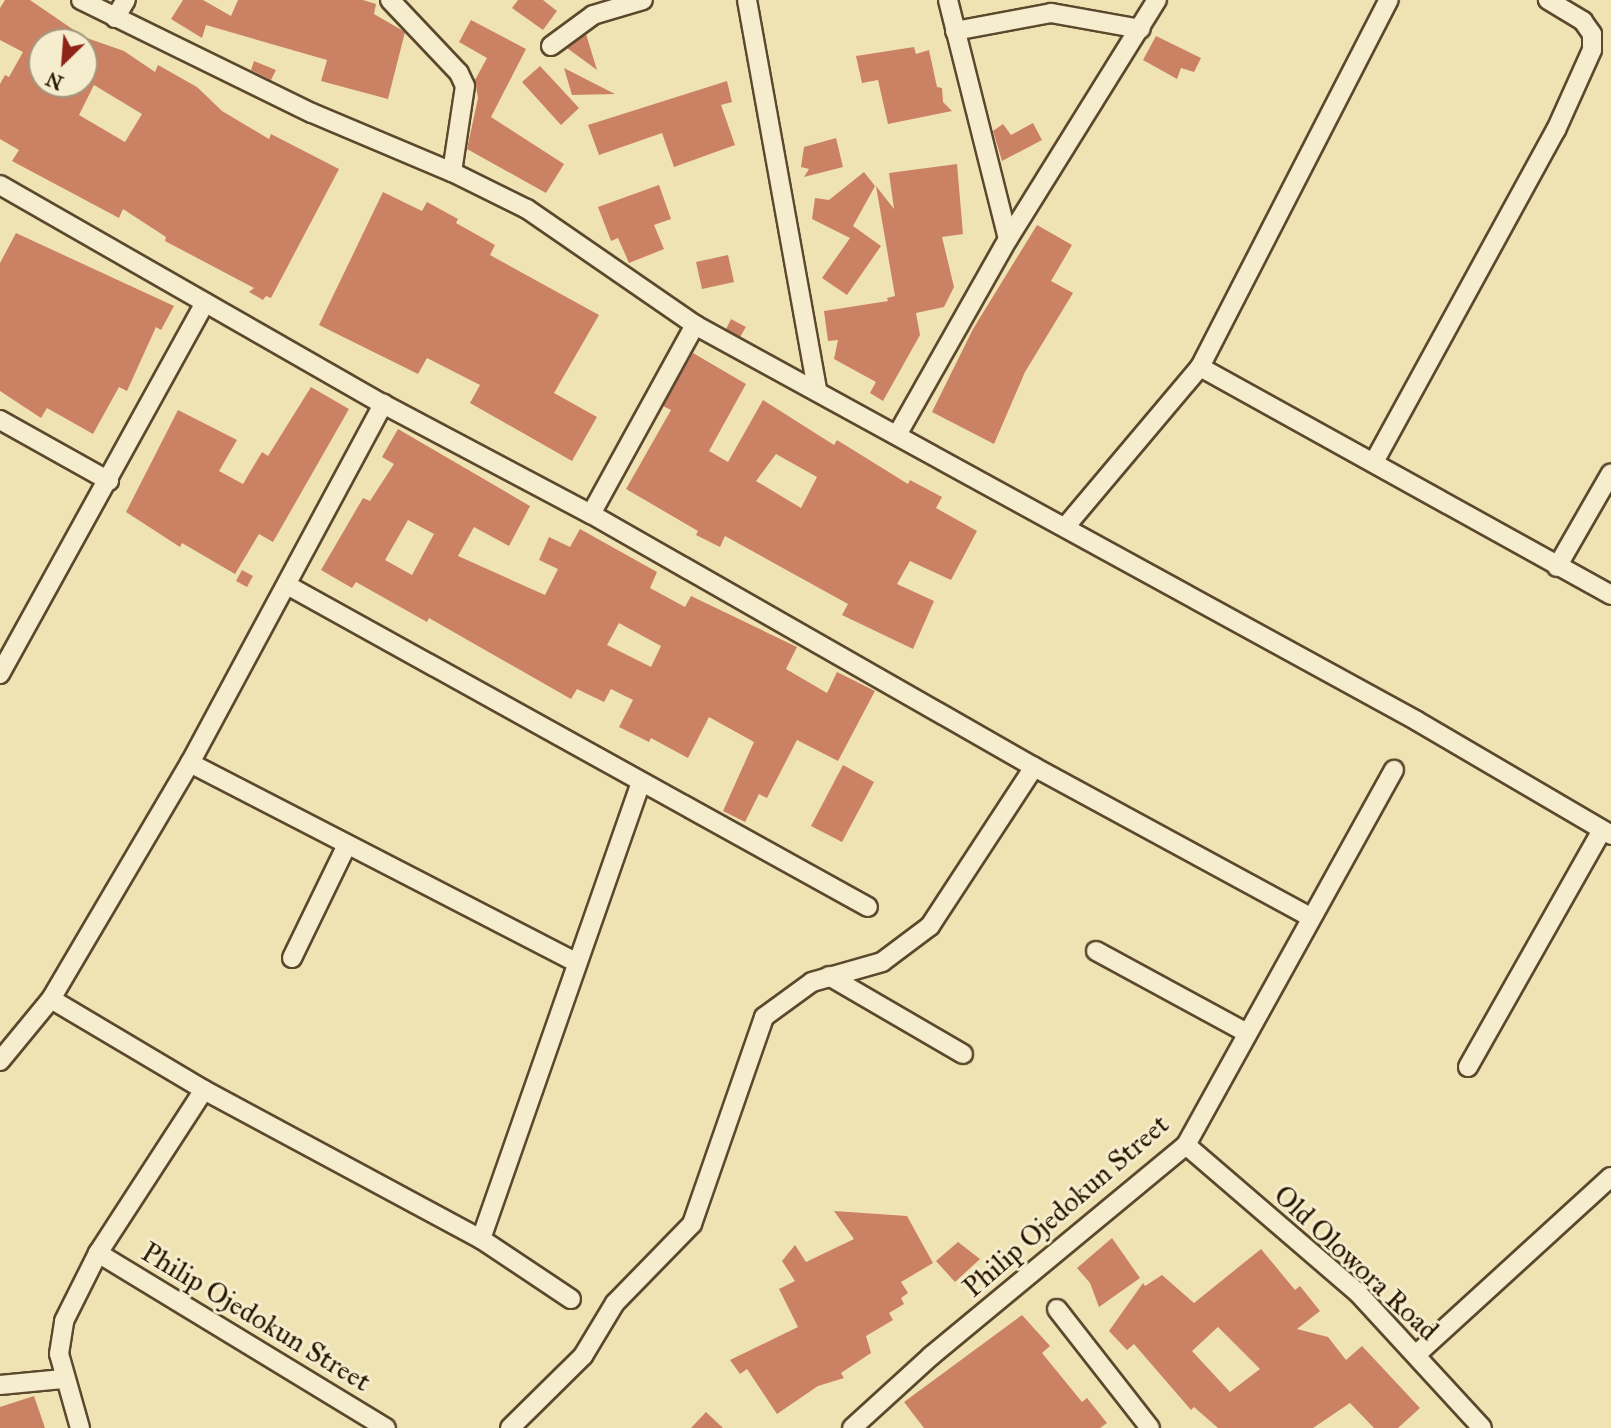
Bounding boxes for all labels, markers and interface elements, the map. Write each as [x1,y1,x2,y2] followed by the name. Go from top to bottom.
[28,28,98,98] north arrow
[43,67,67,95] text: N
[956,1108,1176,1304] street label: Philip Ojedokun Street
[1267,1178,1445,1348] street label: Old Olowora Road
[135,1235,377,1399] street label: Philip Ojedokun Street

